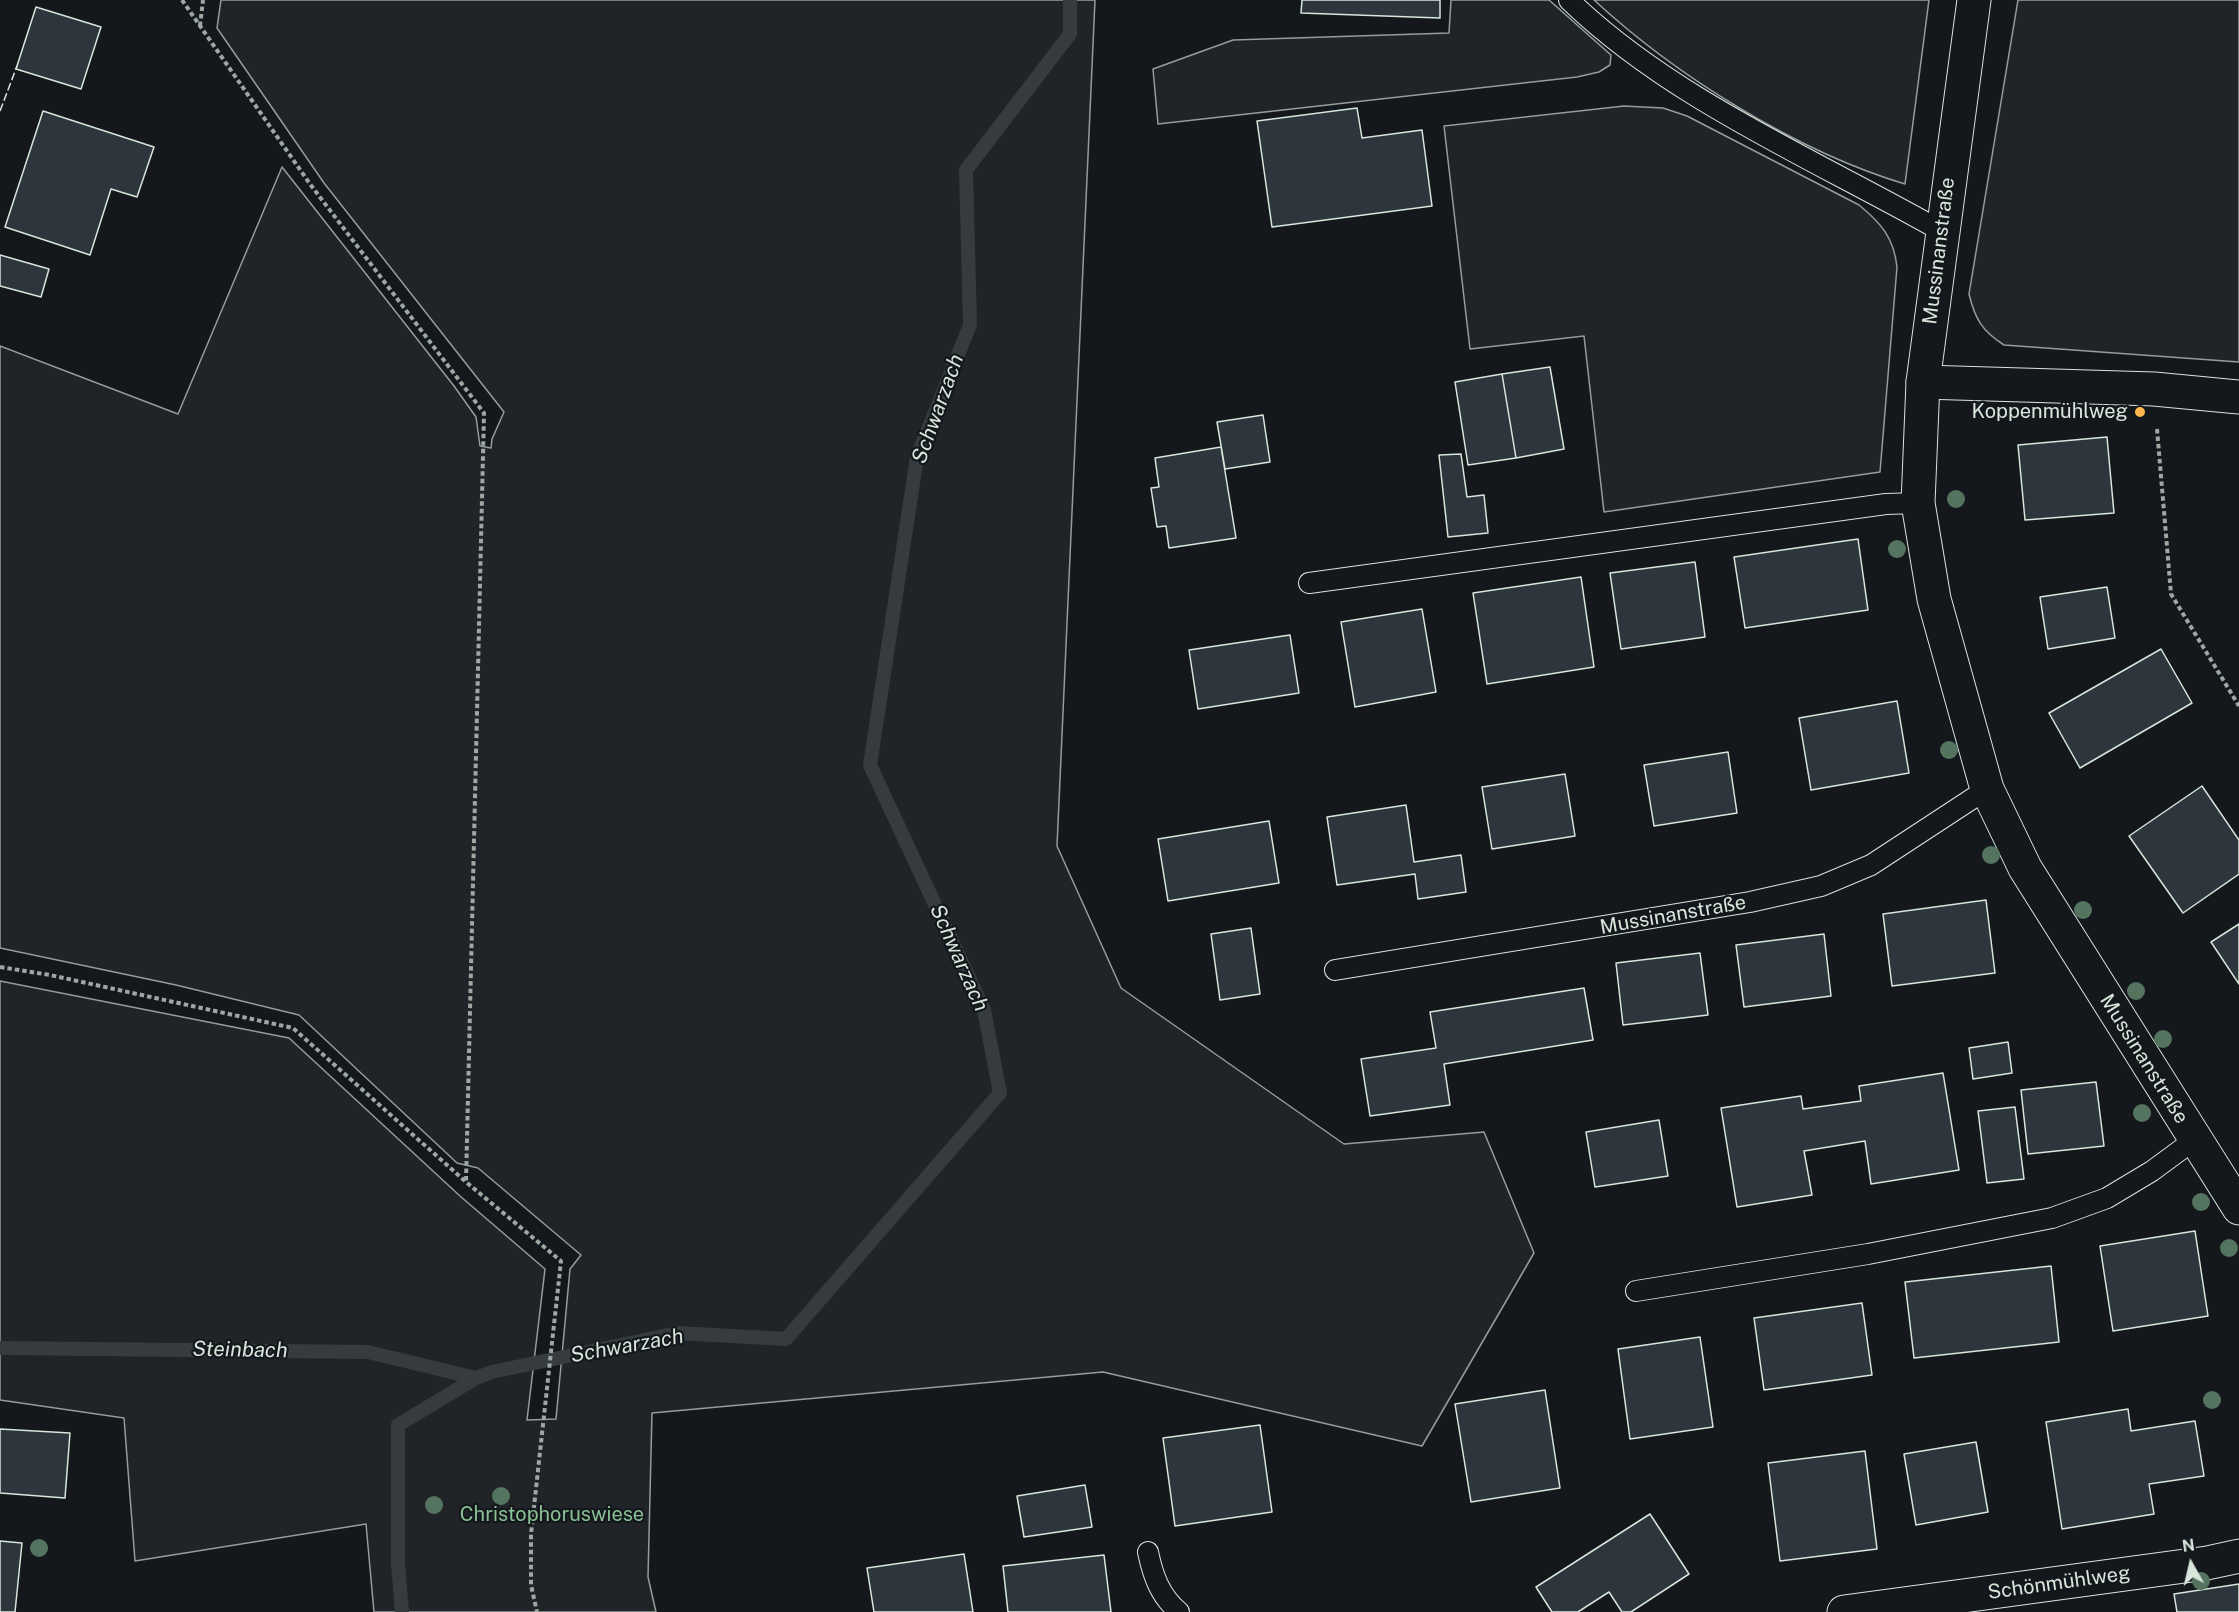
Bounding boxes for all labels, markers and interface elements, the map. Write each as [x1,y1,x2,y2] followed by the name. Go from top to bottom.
[1918,176,1960,326] street label: Mussinanstraße
[907,351,969,467] water label: Schwarzach
[1972,400,2128,424] place label: Koppenmühlweg
[2133,405,2147,419] marker: Koppenmühlweg
[1598,890,1748,940] street label: Mussinanstraße
[924,901,994,1015] water label: Schwarzach
[2095,990,2193,1128] street label: Mussinanstraße
[568,1324,686,1368] water label: Schwarzach
[192,1337,288,1363] water label: Steinbach
[460,1503,644,1527] park label: Christophoruswiese
[2161,1534,2221,1594] north arrow
[2181,1535,2196,1556] text: N
[1986,1561,2132,1605] street label: Schönmühlweg

